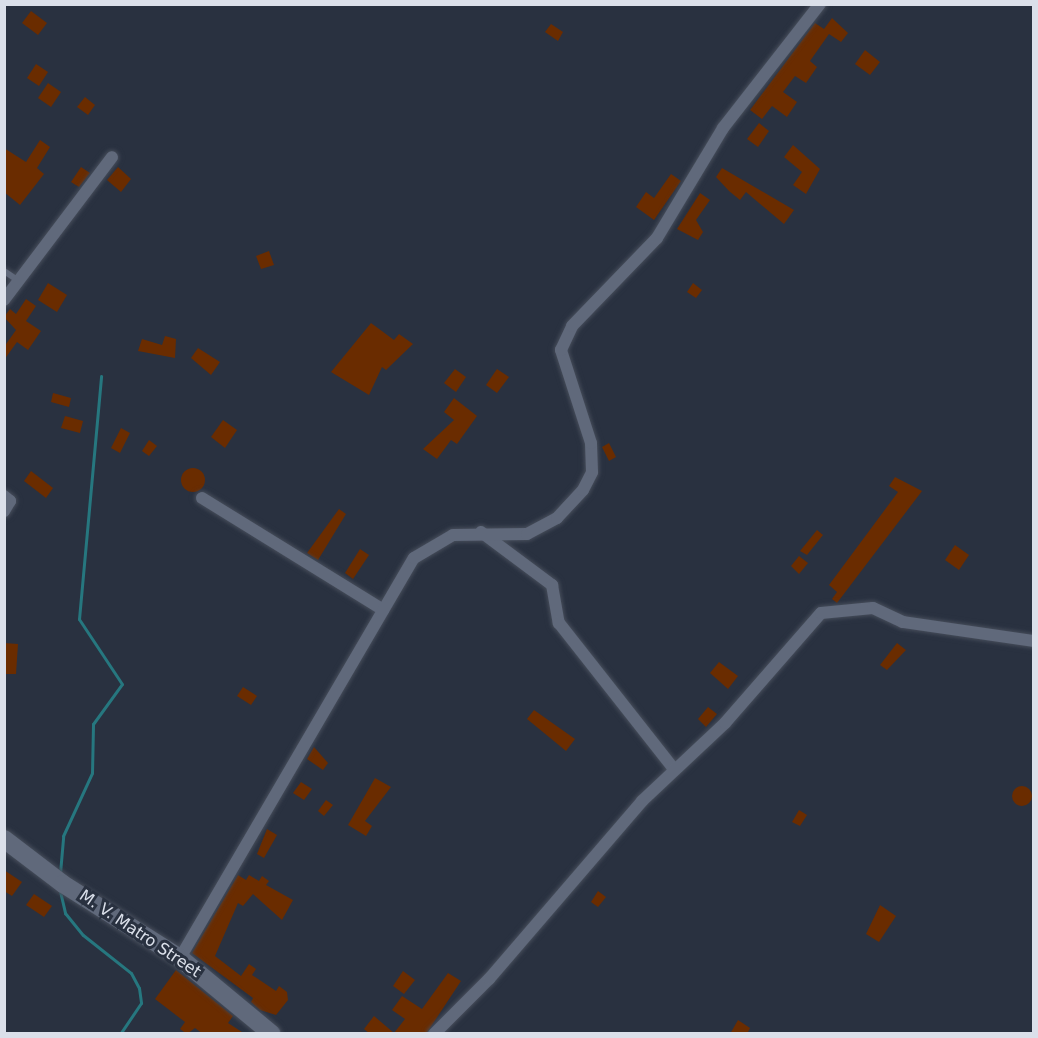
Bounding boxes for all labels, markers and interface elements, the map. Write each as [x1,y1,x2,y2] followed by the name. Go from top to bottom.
[76,886,204,982] street label: M. V. Matro Street

